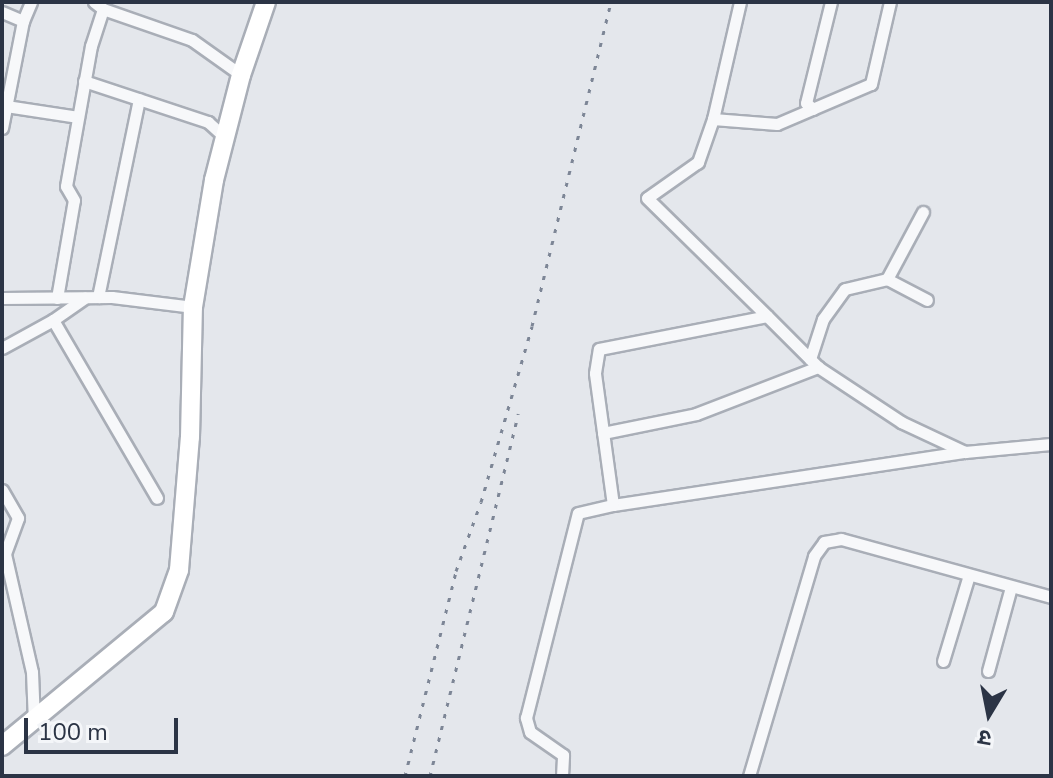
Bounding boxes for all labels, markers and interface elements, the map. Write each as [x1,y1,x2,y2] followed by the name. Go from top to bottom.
[949,674,1029,754] north arrow
[28,702,182,752] scale bar
[38,716,108,748] text: 100 m
[976,722,994,754] text: उ

